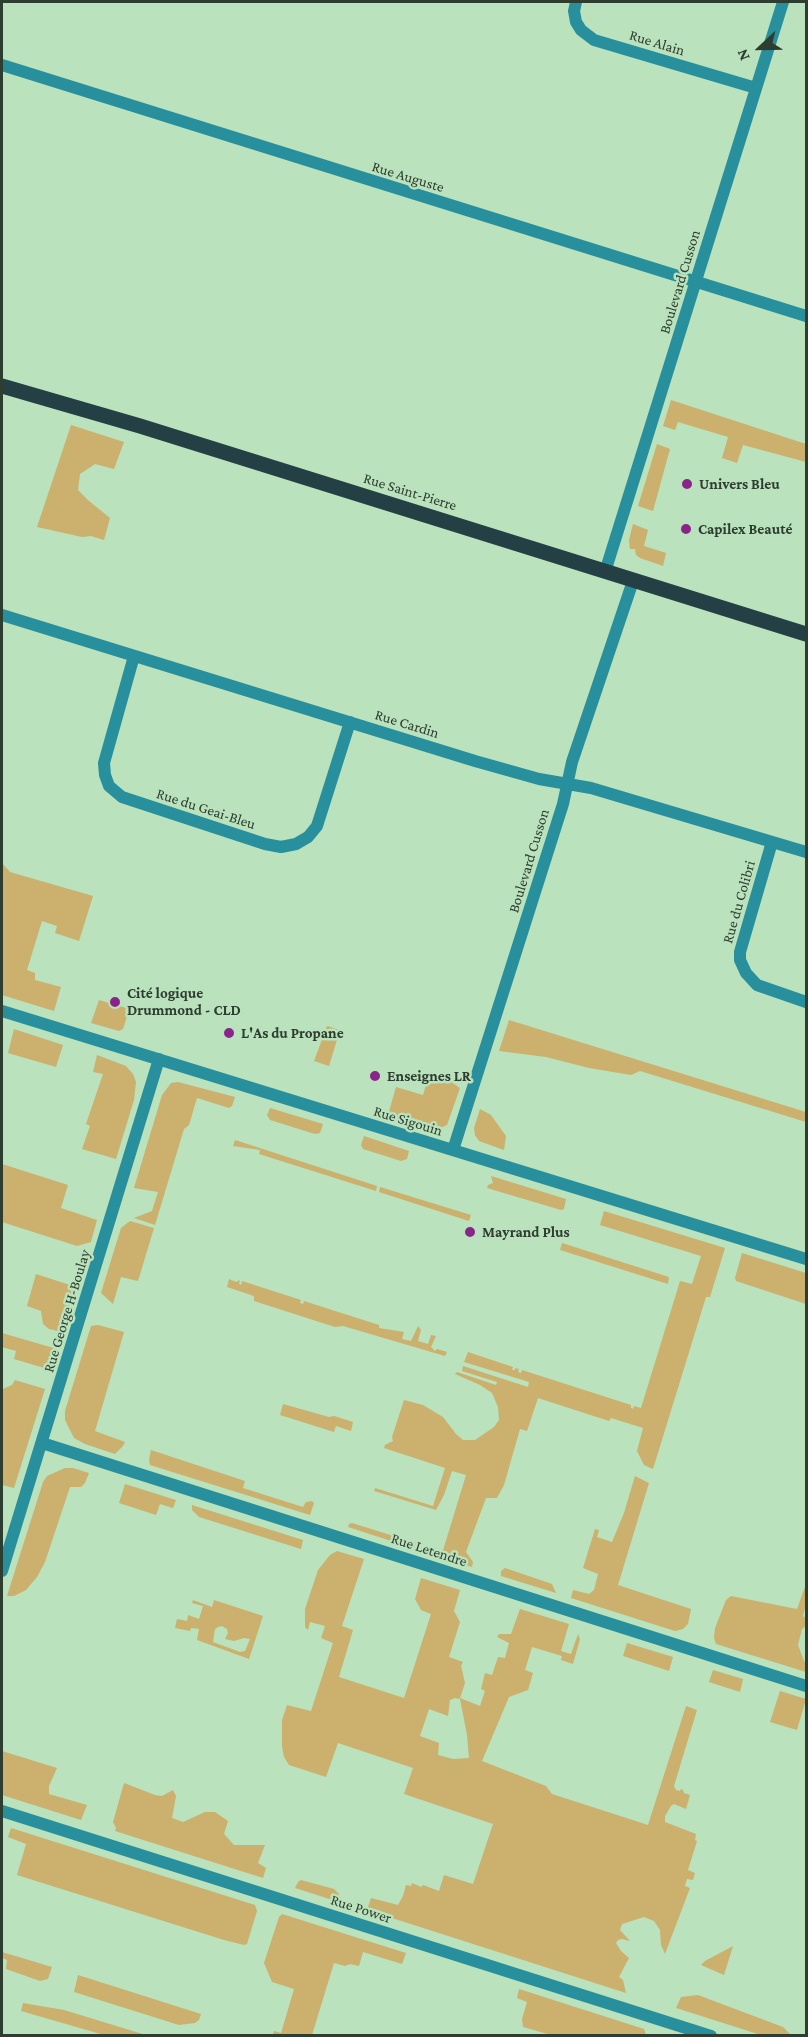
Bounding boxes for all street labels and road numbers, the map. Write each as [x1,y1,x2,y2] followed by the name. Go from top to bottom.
[627,26,687,60] street label: Rue Alain
[370,158,446,196] street label: Rue Auguste
[656,228,704,336] street label: Boulevard Cusson
[361,469,459,515] street label: Rue Saint-Pierre
[373,706,441,742] street label: Rue Cardin
[154,784,258,834] street label: Rue du Geai-Bleu
[505,807,553,915] street label: Boulevard Cusson
[719,859,759,945] street label: Rue du Colibri
[371,1102,445,1140] street label: Rue Sigouin
[40,1248,94,1374] street label: Rue George H-Boulay
[389,1529,469,1571] street label: Rue Letendre
[328,1891,394,1927] street label: Rue Power

